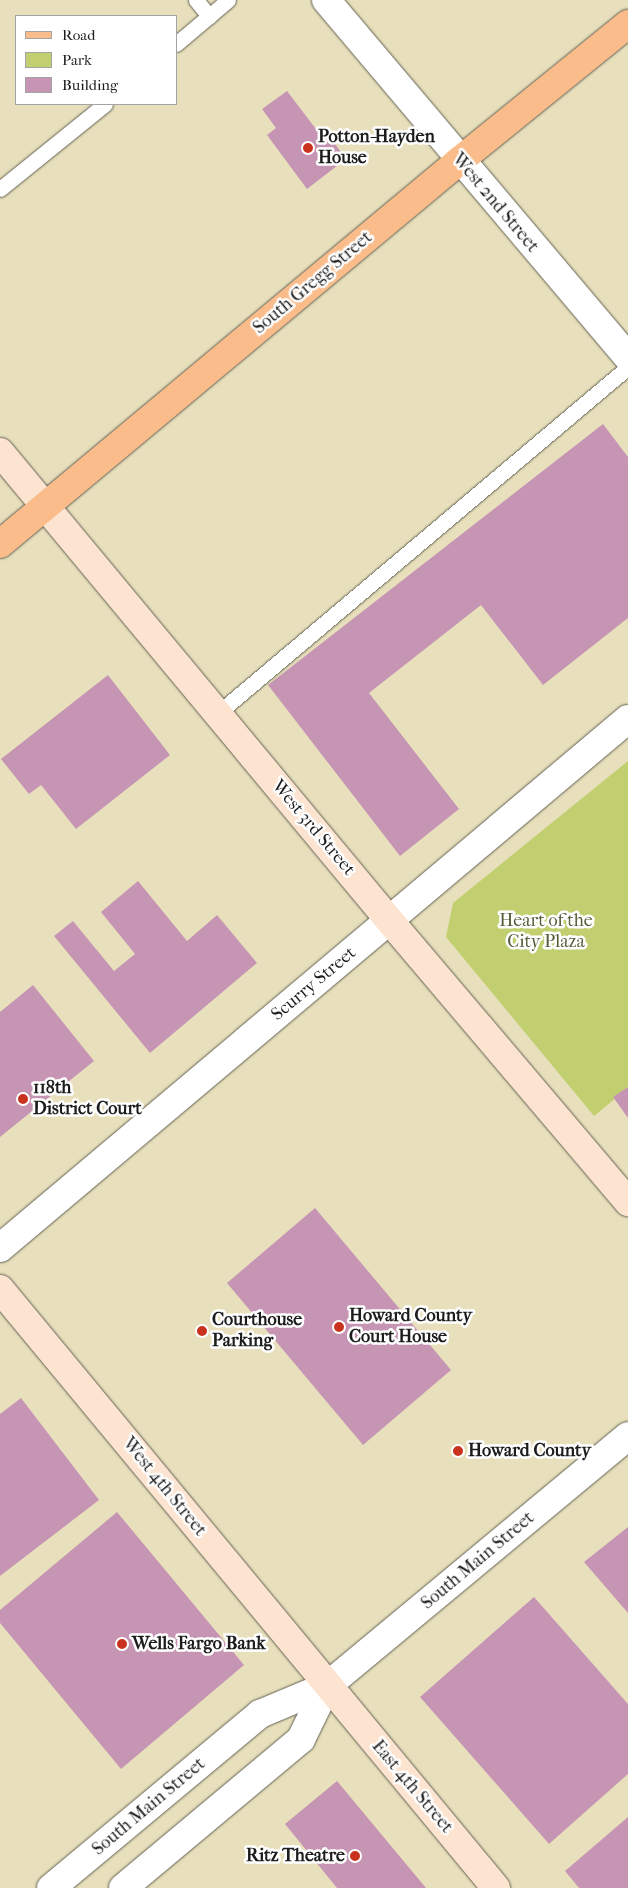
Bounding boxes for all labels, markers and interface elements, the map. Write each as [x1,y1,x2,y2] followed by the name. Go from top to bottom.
[15,15,178,105] legend
[62,26,95,44] text: Road
[62,51,92,69] text: Park
[62,76,118,94] text: Building
[318,127,435,170] place label: Potton-Hayden House
[302,142,314,154] marker: Potton-Hayden House
[447,149,543,257] street label: West 2nd Street
[249,227,377,339] street label: South Gregg Street
[267,776,359,880] street label: West 3rd Street
[499,911,593,954] park label: Heart of the City Plaza
[267,942,361,1026] street label: Scurry Street
[33,1078,142,1120] place label: 118th District Court
[17,1093,29,1105] marker: 118th District Court
[349,1306,472,1348] place label: Howard County Court House
[212,1310,302,1352] place label: Courthouse Parking
[333,1321,345,1333] marker: Howard County Court House
[196,1325,208,1337] marker: Courthouse Parking
[118,1433,210,1541] street label: West 4th Street
[468,1440,591,1462] place label: Howard County
[452,1445,464,1457] marker: Howard County
[417,1508,539,1614] street label: South Main Street
[132,1633,266,1655] place label: Wells Fargo Bank
[116,1638,128,1650] marker: Wells Fargo Bank
[367,1736,457,1838] street label: East 4th Street
[88,1754,210,1860] street label: South Main Street
[246,1845,345,1867] place label: Ritz Theatre
[349,1850,361,1862] marker: Ritz Theatre

